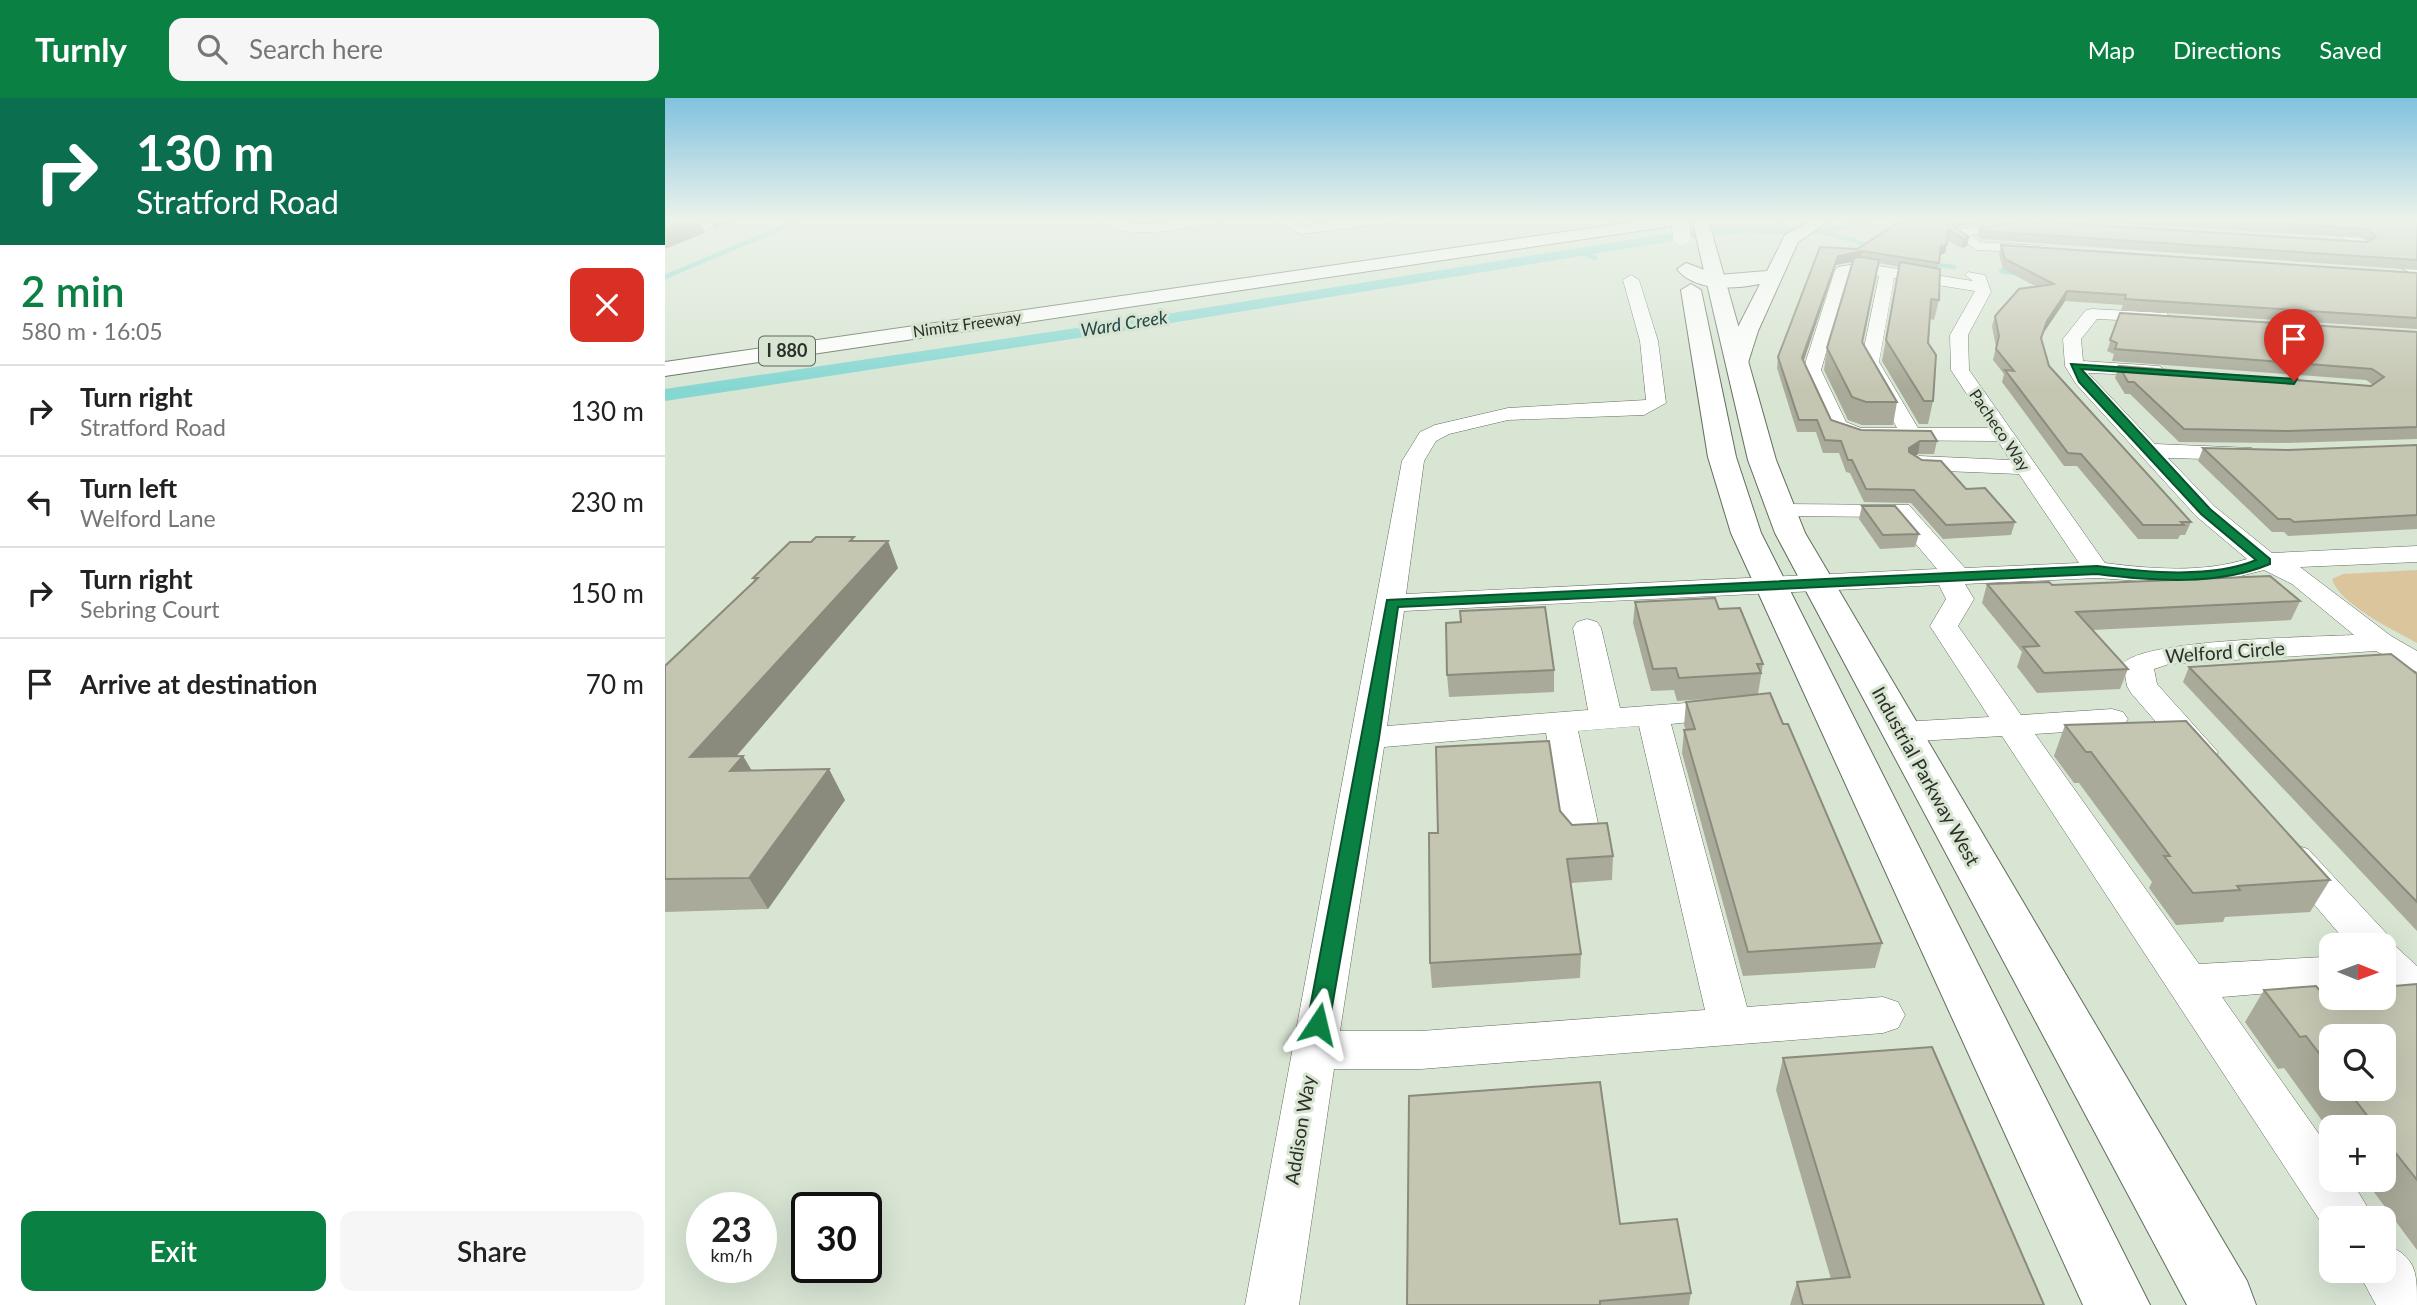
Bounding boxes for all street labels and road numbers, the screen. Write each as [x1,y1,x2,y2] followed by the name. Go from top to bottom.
[912,306,1023,341] street label: Nimitz Freeway
[759,337,815,366] road number: I 880
[1966,385,2035,475] street label: Pacheco Way
[2164,636,2285,667] street label: Welford Circle
[1868,682,1985,869] street label: Industrial Parkway West
[1280,1073,1320,1186] street label: Addison Way

